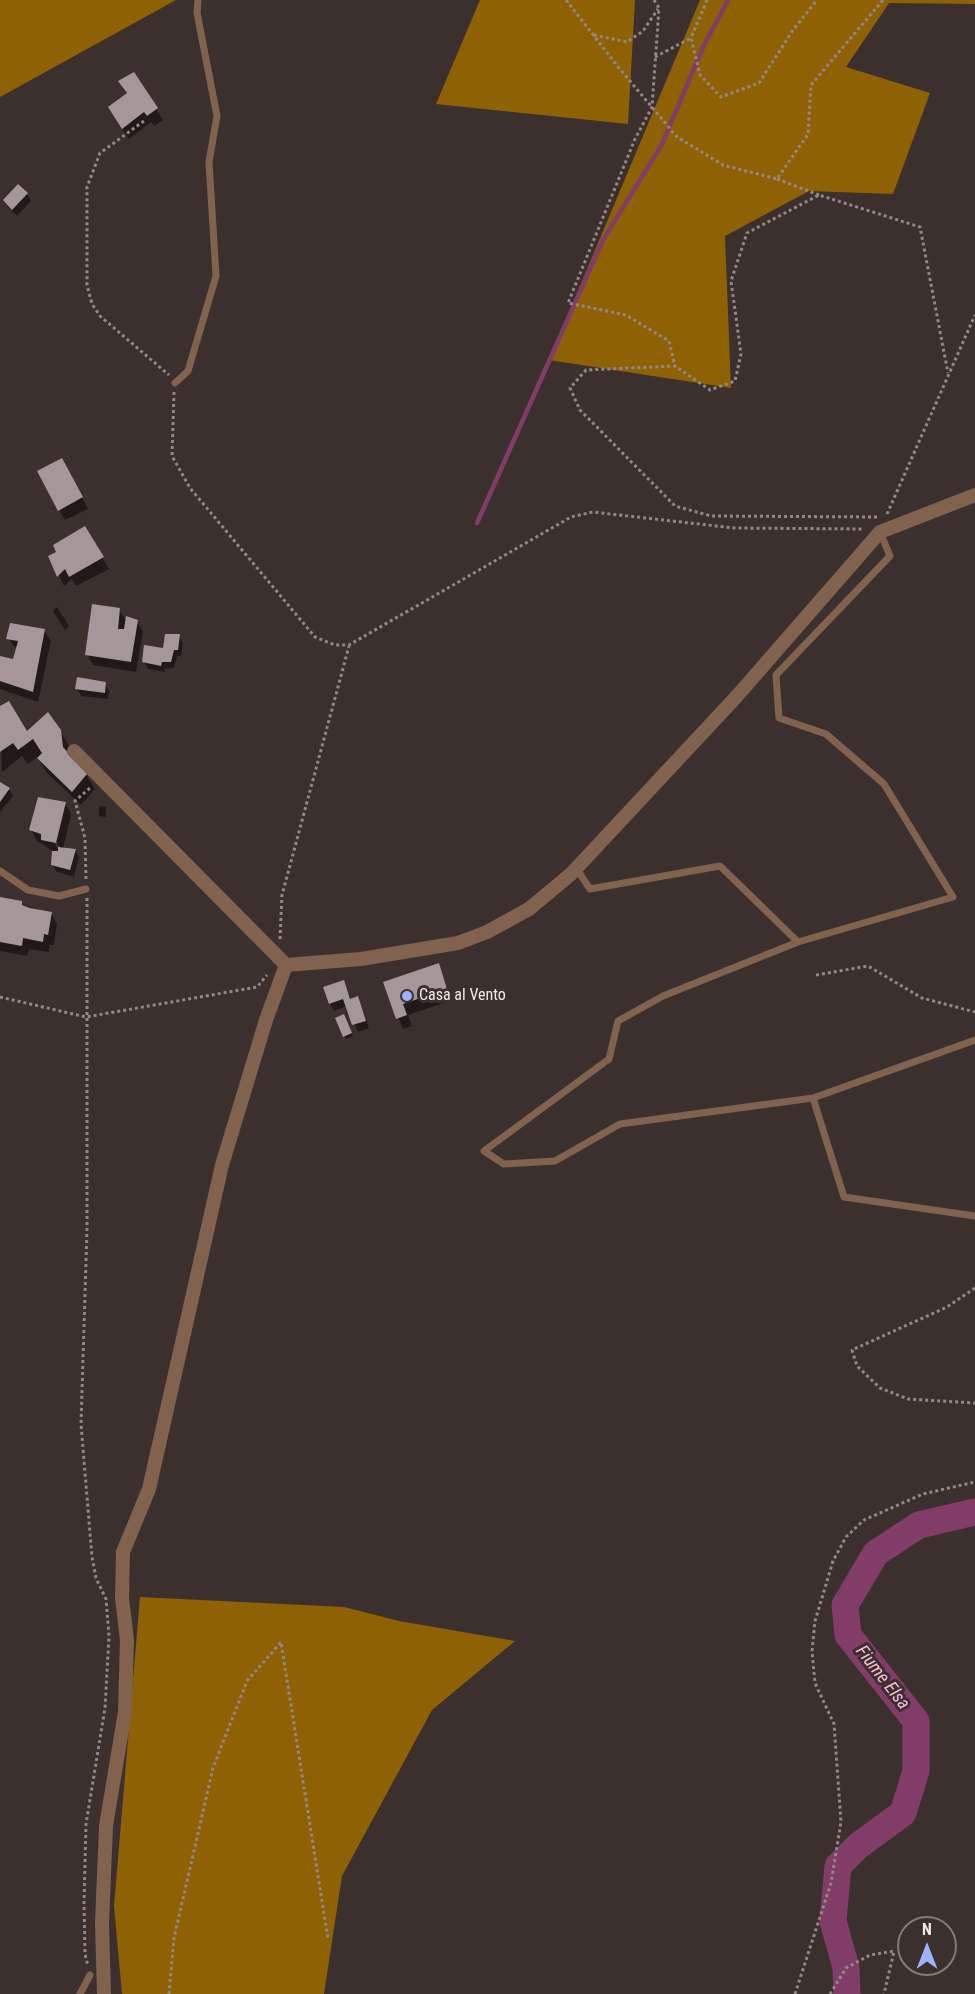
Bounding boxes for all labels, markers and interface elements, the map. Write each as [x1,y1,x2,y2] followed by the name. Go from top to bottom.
[419,986,506,1006] place label: Casa al Vento
[400,989,414,1003] marker: Casa al Vento
[850,1642,914,1714] water label: Fiume Elsa
[897,1916,957,1976] north arrow
[922,1920,932,1939] text: N

